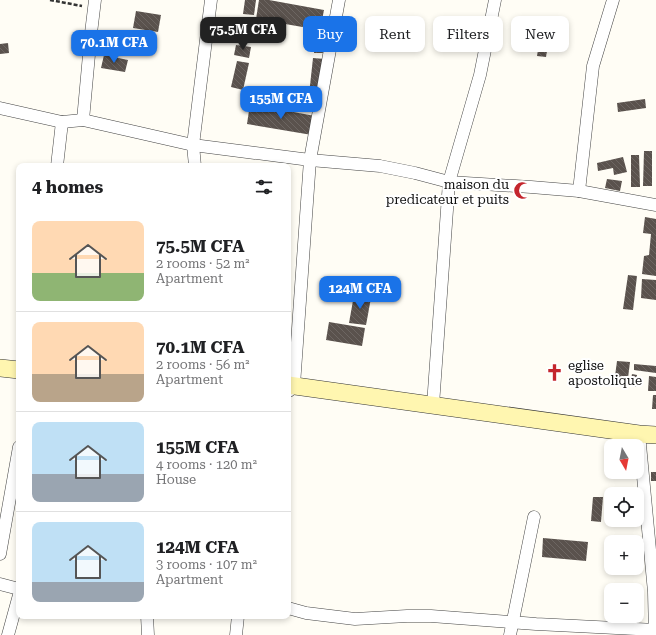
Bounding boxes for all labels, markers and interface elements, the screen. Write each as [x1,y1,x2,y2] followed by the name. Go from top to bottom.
[303,16,357,52] chip: Buy
[365,16,425,52] chip: Rent
[433,16,503,52] chip: Filters
[511,16,569,52] chip: New
[197,17,289,51] pin: 75.5M CFA
[209,22,277,37] text: 75.5M CFA
[68,30,160,64] pin: 70.1M CFA
[80,35,148,50] text: 70.1M CFA
[240,86,322,120] pin: 155M CFA
[249,91,313,106] text: 155M CFA
[253,176,275,198] icon: filters
[32,177,103,197] text: 4 homes
[386,177,509,207] place label: maison du predicateur et puits
[512,181,532,201] mosque icon: maison du predicateur et puits
[156,236,245,256] text: 75.5M CFA
[64,237,112,285] icon: home
[156,256,250,271] text: 2 rooms · 52 m²
[156,271,223,286] text: Apartment
[319,276,401,310] pin: 124M CFA
[328,281,392,296] text: 124M CFA
[156,337,245,357] text: 70.1M CFA
[64,338,112,386] icon: home
[156,357,250,372] text: 2 rooms · 56 m²
[568,358,642,388] place label: eglise apostolique
[545,362,565,382] church icon: eglise apostolique
[156,372,223,387] text: Apartment
[156,437,239,457] text: 155M CFA
[64,438,112,486] icon: home
[604,439,644,479] north arrow
[604,439,644,623] map controls
[156,457,257,472] text: 4 rooms · 120 m²
[156,472,196,487] text: House
[604,487,644,527] button: locate
[604,535,644,575] button: +
[156,537,239,557] text: 124M CFA
[64,538,112,586] icon: home
[156,557,257,572] text: 3 rooms · 107 m²
[156,572,223,587] text: Apartment
[604,583,644,623] button: −

